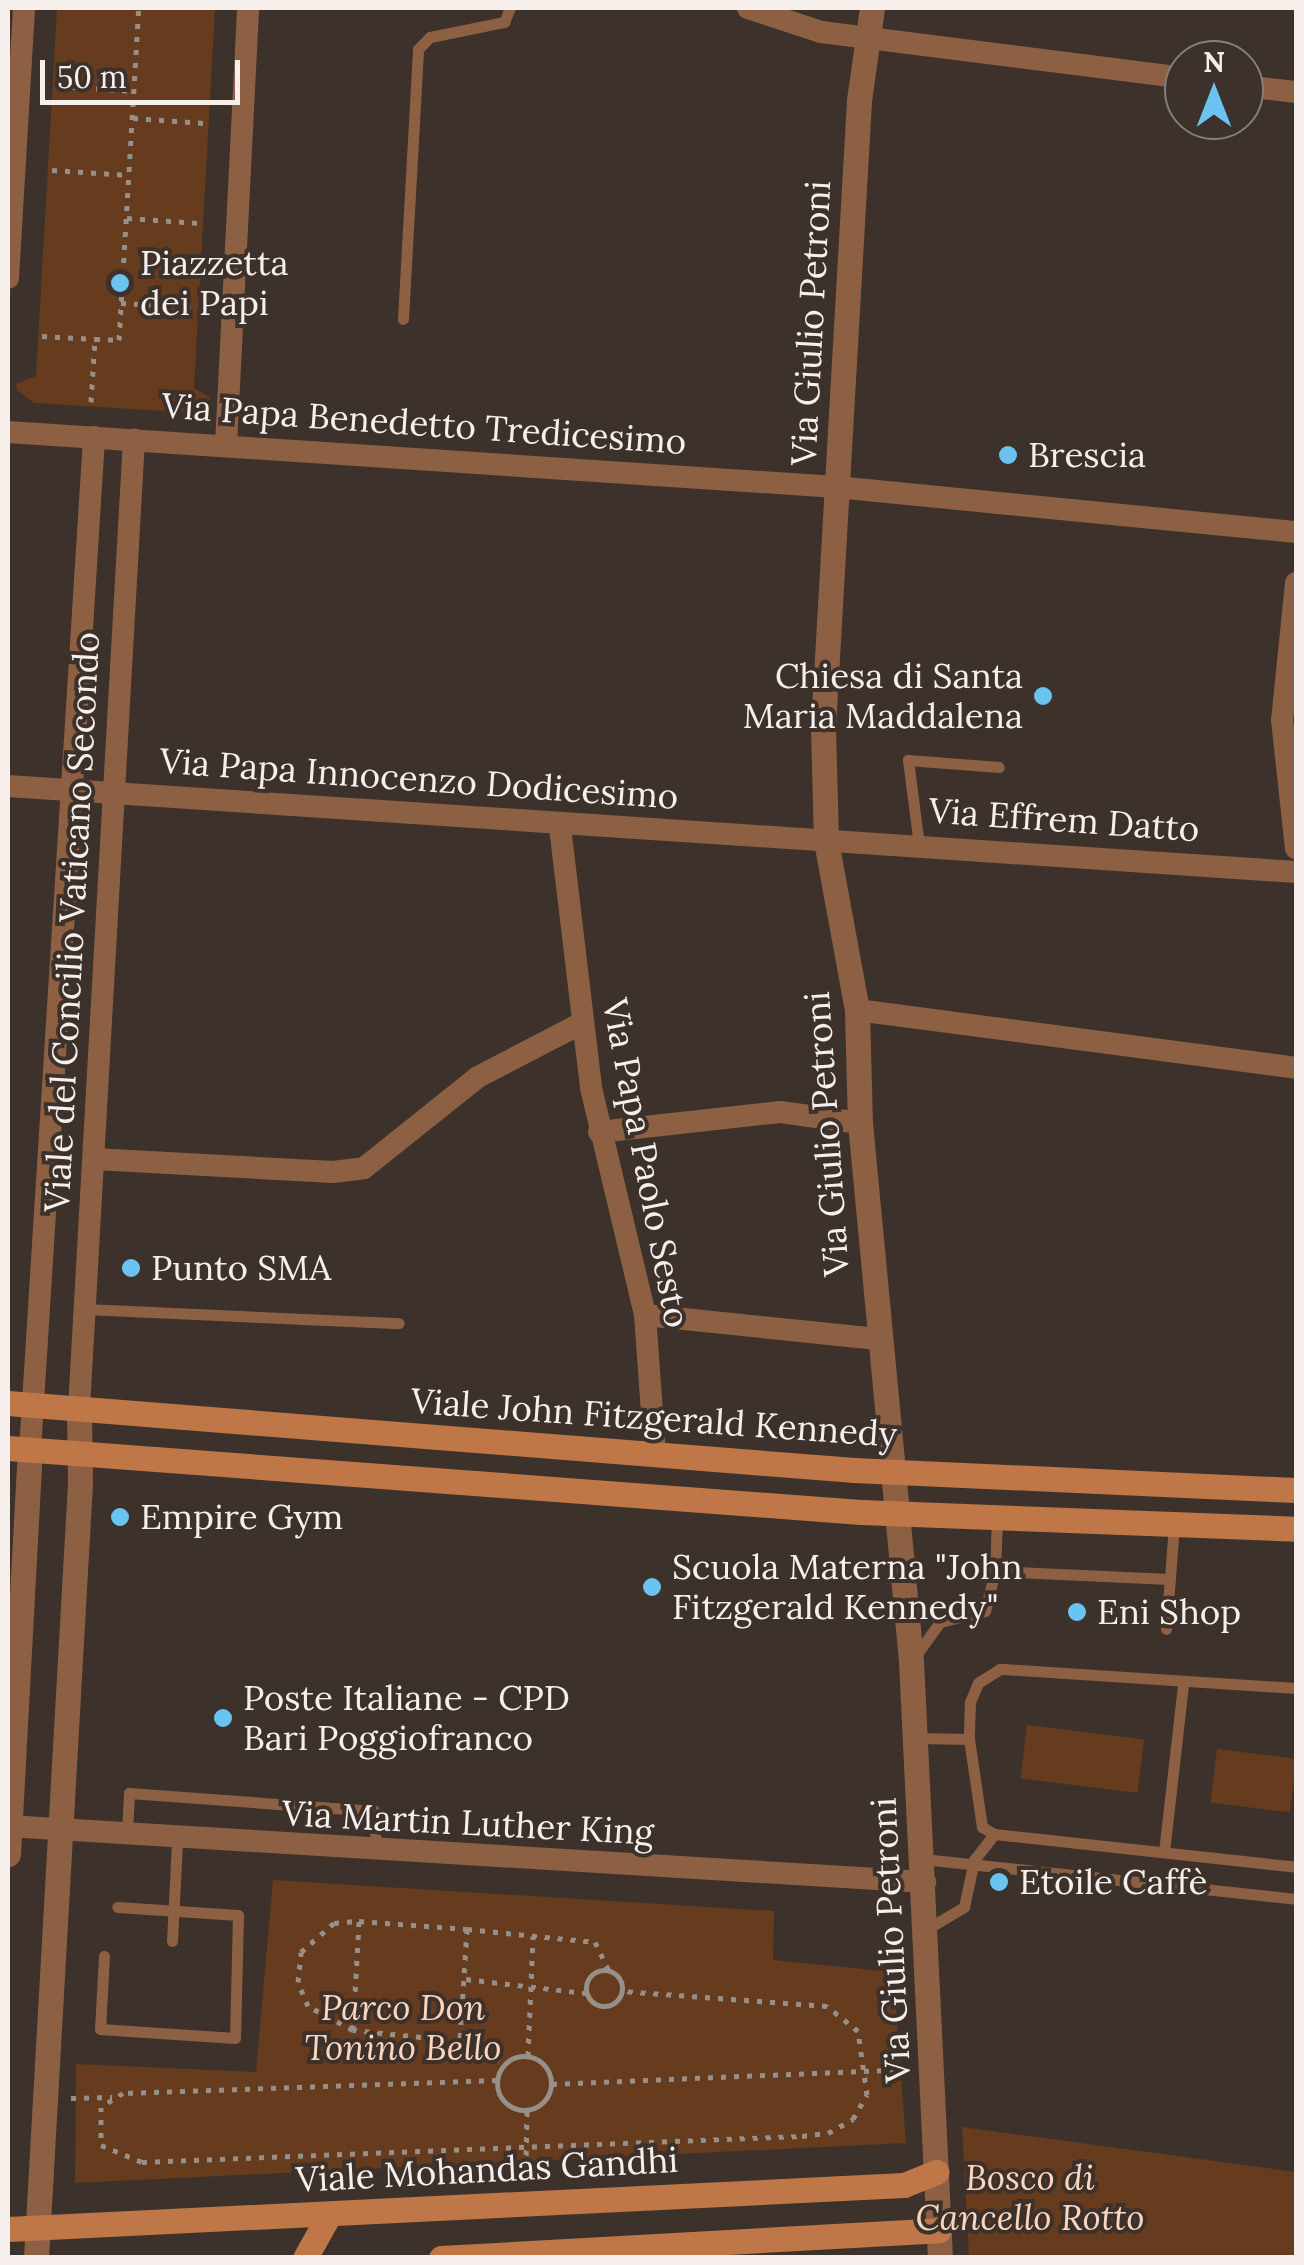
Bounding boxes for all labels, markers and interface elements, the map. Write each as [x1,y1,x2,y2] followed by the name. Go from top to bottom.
[45,40,245,102] scale bar
[1164,40,1264,140] north arrow
[1203,44,1225,80] text: N
[57,58,127,96] text: 50 m
[783,179,839,467] street label: Via Giulio Petroni
[140,242,289,324] place label: Piazzetta dei Papi
[109,272,131,294] marker: Piazzetta dei Papi
[160,385,688,463] street label: Via Papa Benedetto Tredicesimo
[1028,434,1146,476] place label: Brescia
[997,444,1019,466] marker: Brescia
[36,631,108,1213] street label: Viale del Concilio Vaticano Secondo
[743,655,1023,737] place label: Chiesa di Santa Maria Maddalena
[1032,685,1054,707] marker: Chiesa di Santa Maria Maddalena
[158,740,680,818] street label: Via Papa Innocenzo Dodicesimo
[927,790,1201,850] street label: Via Effrem Datto
[796,990,858,1278] street label: Via Giulio Petroni
[593,995,699,1331] street label: Via Papa Paolo Sesto
[151,1247,331,1289] place label: Punto SMA
[120,1257,142,1279] marker: Punto SMA
[410,1380,898,1456] street label: Viale John Fitzgerald Kennedy
[140,1496,343,1538] place label: Empire Gym
[109,1506,131,1528] marker: Empire Gym
[672,1546,1022,1628] place label: Scuola Materna "John Fitzgerald Kennedy"
[641,1576,663,1598] marker: Scuola Materna "John Fitzgerald Kennedy"
[1097,1591,1241,1633] place label: Eni Shop
[1066,1601,1088,1623] marker: Eni Shop
[243,1677,570,1759] place label: Poste Italiane - CPD Bari Poggiofranco
[212,1707,234,1729] marker: Poste Italiane - CPD Bari Poggiofranco
[281,1792,655,1854] street label: Via Martin Luther King
[863,1796,919,2084] street label: Via Giulio Petroni
[1019,1861,1207,1903] place label: Etoile Caffè
[988,1871,1010,1893] marker: Etoile Caffè
[305,1987,501,2069] park label: Parco Don Tonino Bello
[295,2139,679,2201] street label: Viale Mohandas Gandhi
[916,2157,1144,2239] park label: Bosco di Cancello Rotto

